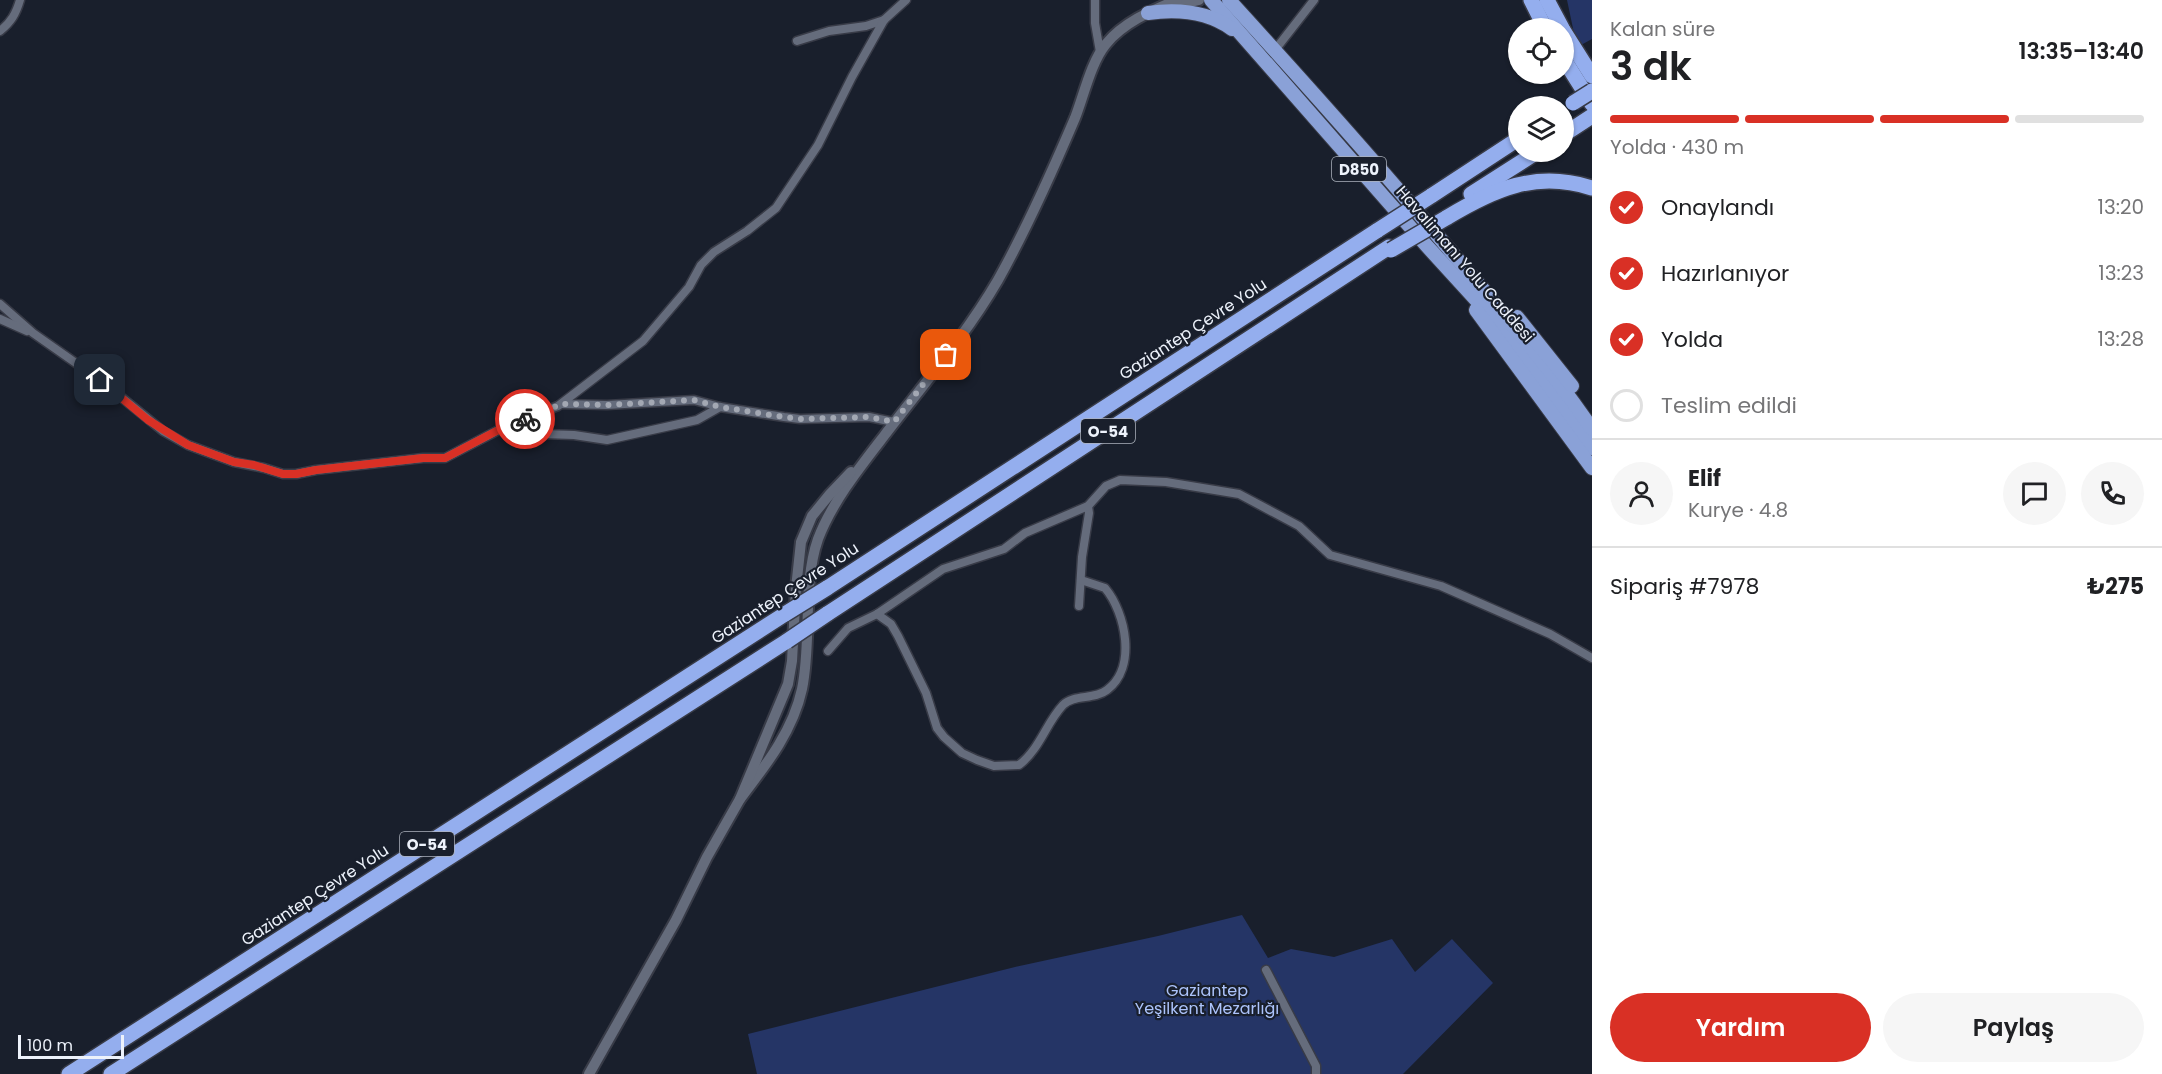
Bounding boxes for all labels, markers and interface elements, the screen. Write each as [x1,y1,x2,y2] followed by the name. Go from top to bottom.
[1610,15,1715,43] text: Kalan süre
[1508,18,1574,162] map controls
[1508,18,1574,84] button: locate
[2019,36,2144,67] text: 13:35–13:40
[1610,39,1692,94] text: 3 dk
[1508,96,1574,162] button: layers
[1610,133,1744,161] text: Yolda · 430 m
[1332,157,1386,181] road number: D850
[1391,181,1539,347] street label: Havalimanı Yolu Caddesi
[1610,191,1643,224] icon: check
[1661,192,1774,223] text: Onaylandı
[2098,193,2144,221] text: 13:20
[1610,257,1643,290] icon: check
[1661,258,1789,289] text: Hazırlanıyor
[2098,259,2144,287] text: 13:23
[1115,273,1271,385] street label: Gaziantep Çevre Yolu
[1610,323,1643,356] icon: check
[1661,324,1723,355] text: Yolda
[2097,325,2144,353] text: 13:28
[920,329,971,380] pin
[929,338,962,371] icon: bag
[74,354,125,405] pin
[83,363,116,396] icon: home
[495,389,555,449] courier
[1661,390,1797,421] text: Teslim edildi
[509,403,542,436] icon: bike
[1081,419,1135,443] road number: O-54
[1610,462,1673,525] button: person
[2003,462,2066,525] button: chat
[2081,462,2144,525] button: phone
[1688,463,1721,494] text: Elif
[1688,496,1788,524] text: Kurye · 4.8
[707,537,863,649] street label: Gaziantep Çevre Yolu
[1610,571,1759,602] text: Sipariş #7978
[2087,571,2144,602] text: ₺275
[400,832,454,856] road number: O-54
[237,839,393,951] street label: Gaziantep Çevre Yolu
[1135,979,1279,1020] park label: Gaziantep Yeşilkent Mezarlığı
[1610,993,1871,1062] button: Yardım
[1883,993,2144,1062] button: Paylaş
[18,1032,124,1060] scale bar
[27,1034,73,1057] text: 100 m

